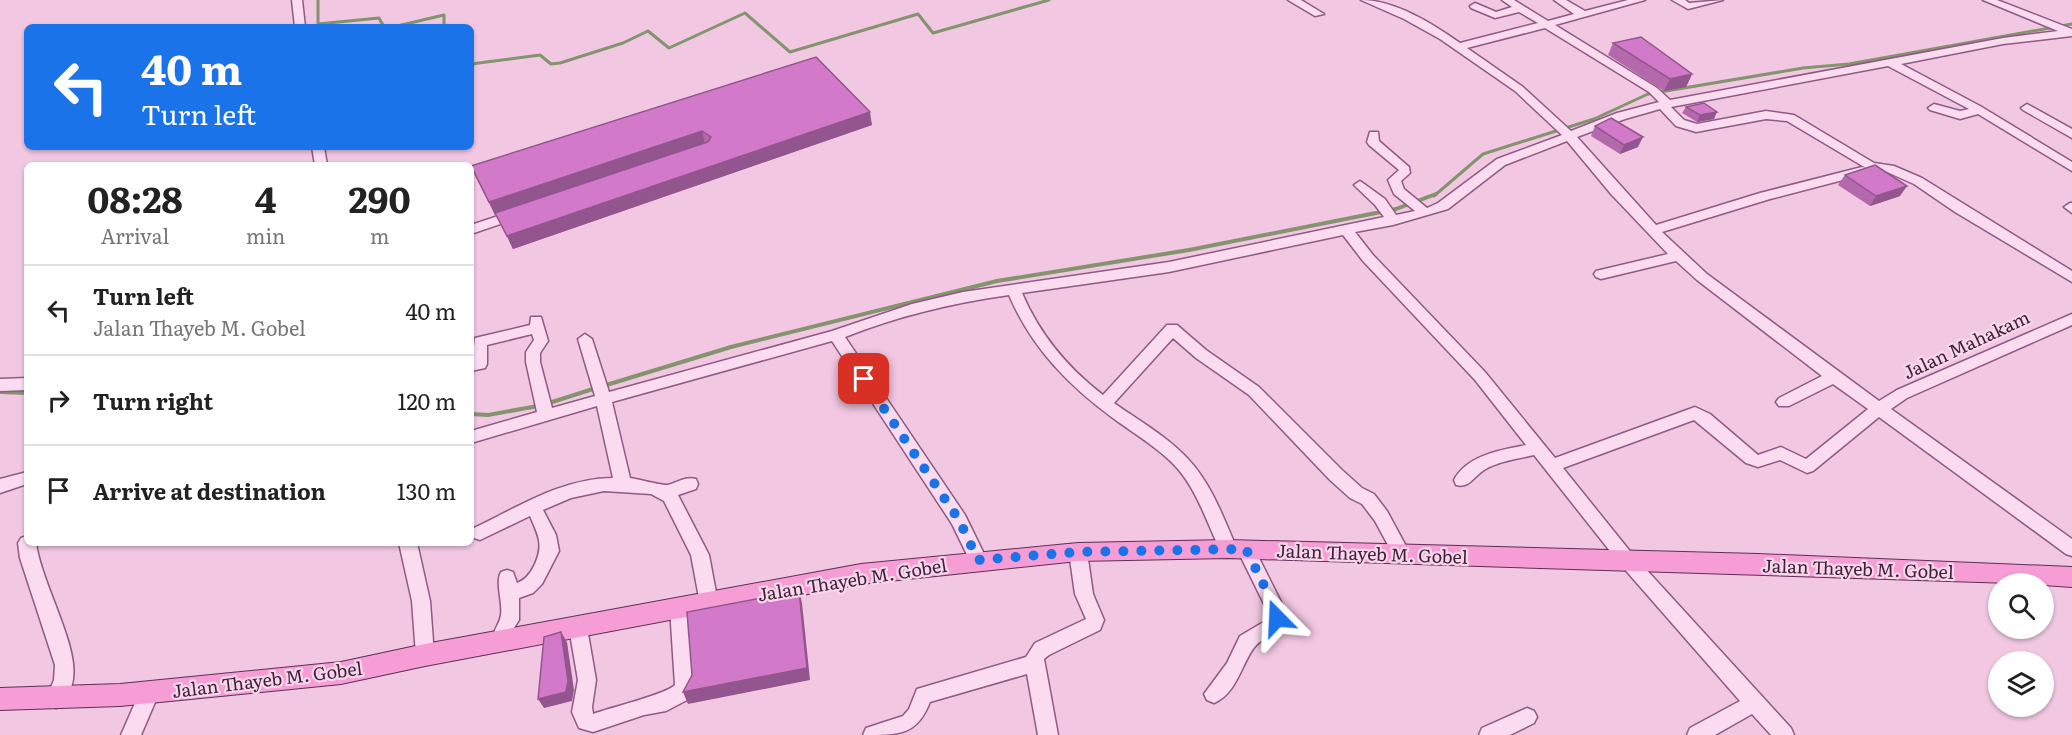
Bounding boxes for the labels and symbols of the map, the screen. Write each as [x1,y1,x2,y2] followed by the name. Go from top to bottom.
[1898,303,2034,385] street label: Jalan Mahakam
[838,353,889,404] pin
[1276,536,1468,570] street label: Jalan Thayeb M. Gobel
[755,551,949,607] street label: Jalan Thayeb M. Gobel
[1762,551,1954,585] street label: Jalan Thayeb M. Gobel
[1245,586,1309,650] position arrow
[170,654,364,704] street label: Jalan Thayeb M. Gobel

